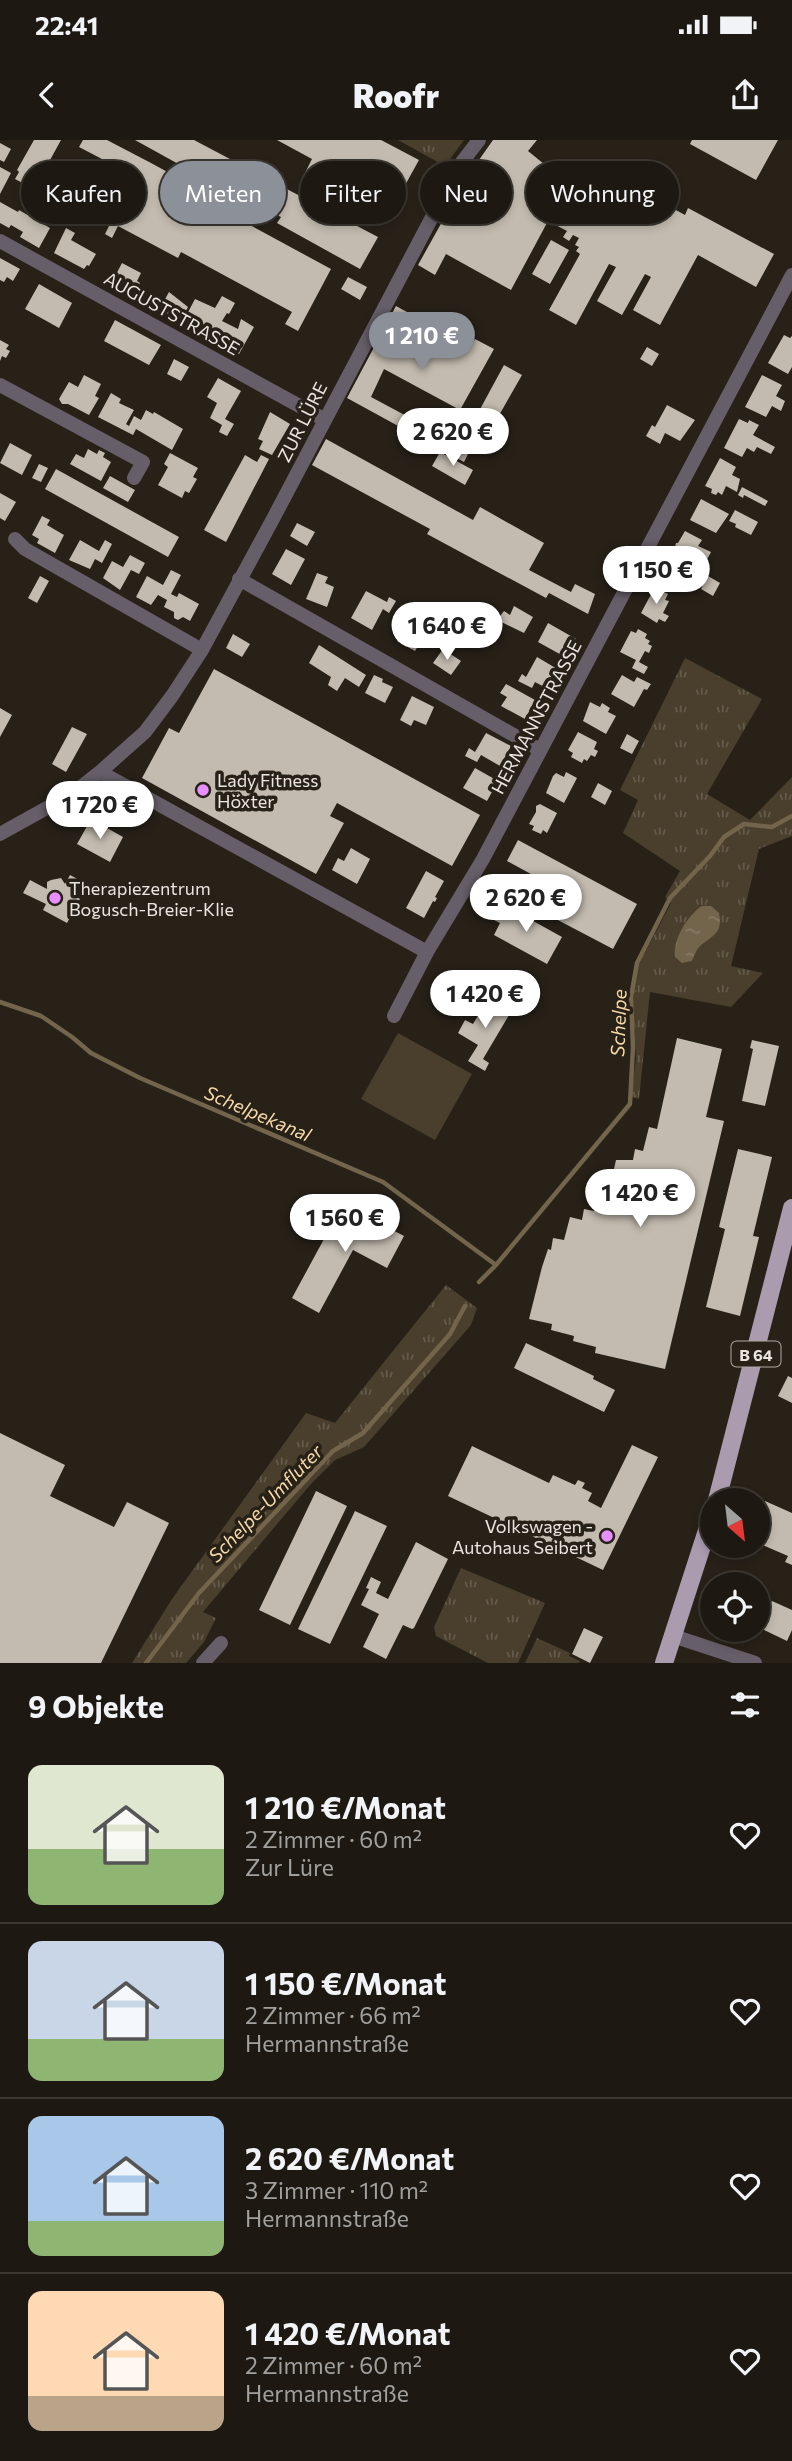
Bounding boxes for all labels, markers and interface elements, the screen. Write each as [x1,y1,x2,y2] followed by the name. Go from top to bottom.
[35,9,98,40] text: 22:41
[353,75,439,115] text: Roofr
[28,76,66,114] icon: back
[726,76,764,114] icon: share
[21,161,146,224] chip: Kaufen
[160,161,286,224] chip: Mieten
[300,161,406,224] chip: Filter
[420,161,512,224] chip: Neu
[526,161,679,224] chip: Wohnung
[100,267,244,359] street label: AUGUSTSTRASSE
[357,313,487,372] pin: 1 210 €
[385,321,459,349] text: 1 210 €
[273,378,331,466] street label: ZUR LÜRE
[388,408,518,468] pin: 2 620 €
[413,417,493,445] text: 2 620 €
[591,546,721,606] pin: 1 150 €
[619,555,693,583] text: 1 150 €
[382,602,512,662] pin: 1 640 €
[408,611,486,639] text: 1 640 €
[486,636,586,798] street label: HERMANNSTRASSE
[217,769,318,812] place label: Lady Fitness Höxter
[35,782,165,841] pin: 1 720 €
[195,782,211,798] marker: Lady Fitness Höxter
[62,790,138,818] text: 1 720 €
[461,874,591,934] pin: 2 620 €
[69,877,234,920] place label: Therapiezentrum Bogusch-Breier-Klie
[486,883,566,911] text: 2 620 €
[47,890,63,906] marker: Therapiezentrum Bogusch-Breier-Klie
[420,970,550,1030] pin: 1 420 €
[446,979,524,1007] text: 1 420 €
[605,989,631,1057] water label: Schelpe
[201,1080,316,1146] water label: Schelpekanal
[575,1170,705,1229] pin: 1 420 €
[601,1178,679,1206] text: 1 420 €
[280,1194,410,1254] pin: 1 560 €
[306,1203,384,1231] text: 1 560 €
[732,1342,780,1366] road number: B 64
[203,1439,328,1566] water label: Schelpe-Umfluter
[700,1488,770,1558] north arrow
[700,1488,770,1642] map controls
[452,1515,593,1558] place label: Volkswagen - Autohaus Seibert
[599,1528,615,1544] marker: Volkswagen - Autohaus Seibert
[700,1572,770,1642] button: locate
[726,1686,764,1724] icon: filters
[28,1687,164,1724] text: 9 Objekte
[245,1788,446,1825] text: 1 210 €/Monat
[84,1793,168,1877] icon: home
[726,1816,764,1854] icon: heart
[245,1825,422,1853] text: 2 Zimmer · 60 m²
[245,1853,334,1881] text: Zur Lüre
[245,1964,446,2001] text: 1 150 €/Monat
[84,1969,168,2053] icon: home
[726,1992,764,2030] icon: heart
[245,2001,421,2029] text: 2 Zimmer · 66 m²
[245,2029,409,2057] text: Hermannstraße
[245,2139,454,2176] text: 2 620 €/Monat
[84,2144,168,2228] icon: home
[726,2167,764,2205] icon: heart
[245,2176,428,2204] text: 3 Zimmer · 110 m²
[245,2204,409,2232] text: Hermannstraße
[245,2314,450,2351] text: 1 420 €/Monat
[84,2319,168,2403] icon: home
[726,2342,764,2380] icon: heart
[245,2351,422,2379] text: 2 Zimmer · 60 m²
[245,2379,409,2407] text: Hermannstraße

